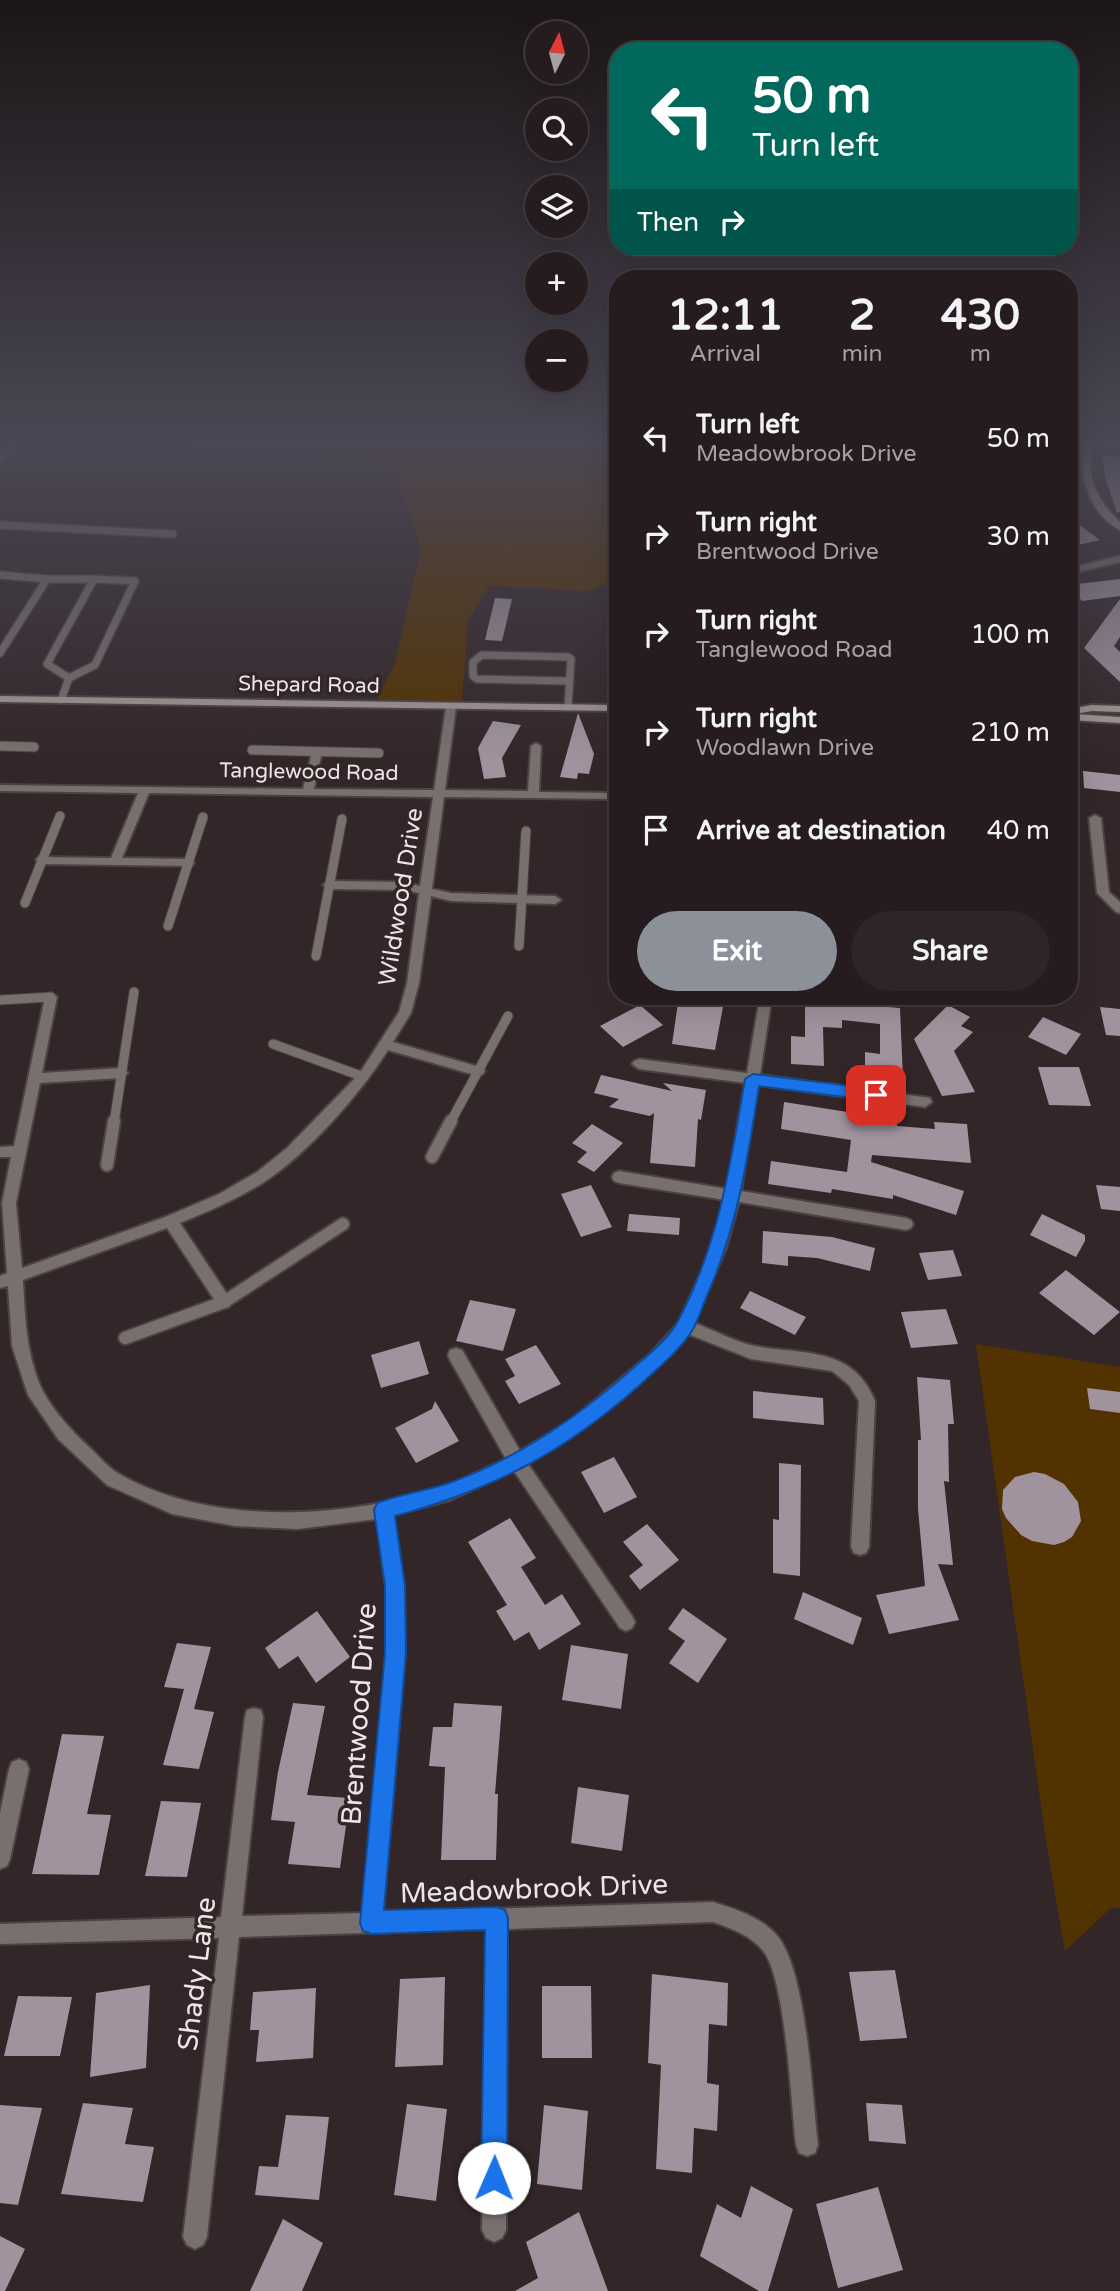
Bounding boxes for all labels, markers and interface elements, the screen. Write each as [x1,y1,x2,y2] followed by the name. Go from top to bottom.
[525,21,588,84] north arrow
[525,21,588,392] map controls
[752,67,871,126] text: 50 m
[637,70,728,161] icon: left
[525,98,588,161] button: search
[752,127,879,165] text: Turn left
[525,175,588,238] button: layers
[713,203,751,241] icon: right
[637,207,699,238] text: Then
[525,252,588,315] button: +
[667,290,784,341] text: 12:11
[849,290,875,341] text: 2
[941,290,1020,341] text: 430
[525,329,588,392] button: −
[690,340,761,368] text: Arrival
[842,340,883,368] text: min
[970,340,991,368] text: m
[696,409,799,440] text: Turn left
[637,419,675,457] icon: left
[987,423,1050,454] text: 50 m
[696,440,917,468] text: Meadowbrook Drive
[696,507,817,538] text: Turn right
[637,517,675,555] icon: right
[987,521,1050,552] text: 30 m
[696,538,879,566] text: Brentwood Drive
[696,605,817,636] text: Turn right
[637,615,675,653] icon: right
[970,619,1050,650] text: 100 m
[696,636,893,664] text: Tanglewood Road
[238,671,380,699] street label: Shepard Road
[696,703,817,734] text: Turn right
[637,713,675,751] icon: right
[970,717,1050,748] text: 210 m
[696,734,874,762] text: Woodlawn Drive
[219,758,399,786] street label: Tanglewood Road
[373,806,429,988] street label: Wildwood Drive
[637,811,675,849] icon: arrive
[696,815,946,846] text: Arrive at destination
[987,815,1050,846] text: 40 m
[637,911,837,991] button: Exit
[851,911,1050,991] button: Share
[846,1065,906,1125] pin
[857,1076,895,1114] icon: arrive
[334,1602,384,1826] street label: Brentwood Drive
[399,1867,669,1911] street label: Meadowbrook Drive
[171,1895,223,2053] street label: Shady Lane
[457,2141,531,2215] position arrow

